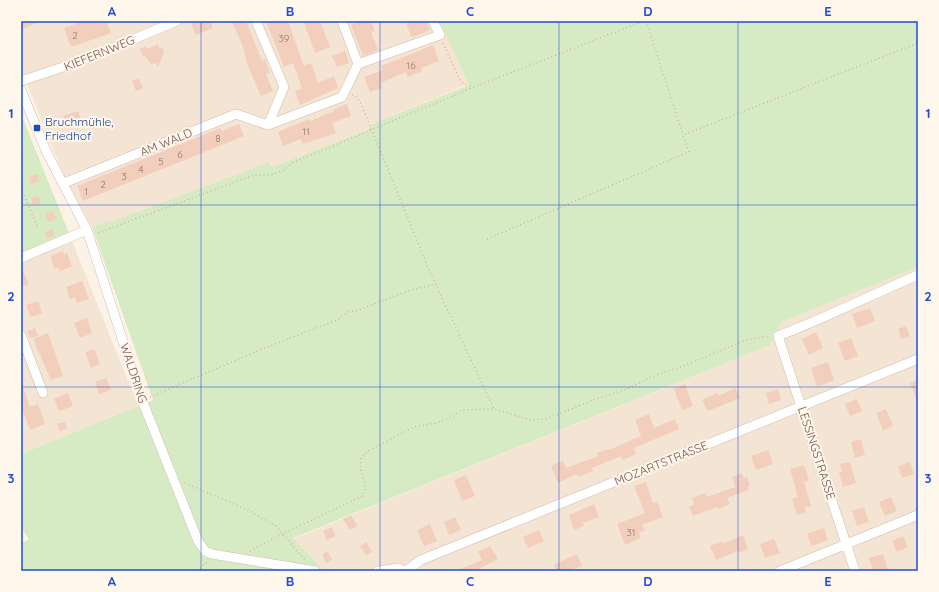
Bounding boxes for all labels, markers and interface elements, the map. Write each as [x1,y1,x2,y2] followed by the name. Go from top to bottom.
[108,3,117,19] text: A
[286,3,294,19] text: B
[466,3,474,19] text: C
[643,3,653,19] text: D
[824,3,832,19] text: E
[72,29,78,42] house number: 2
[61,32,137,74] street label: KIEFERNWEG
[279,32,290,45] house number: 39
[406,59,416,72] house number: 16
[8,105,14,121] text: 1
[925,105,931,121] text: 1
[45,114,114,143] place label: Bruchmühle, Friedhof
[32,123,42,133] marker: Bruchmühle, Friedhof
[138,125,195,159] street label: AM WALD
[302,125,310,138] house number: 11
[215,132,221,145] house number: 8
[177,148,183,161] house number: 6
[158,155,164,168] house number: 5
[138,163,144,176] house number: 4
[121,170,127,183] house number: 3
[100,178,106,191] house number: 2
[84,185,88,198] house number: 1
[7,288,15,304] text: 2
[924,288,932,304] text: 2
[117,341,151,405] street label: WALDRING
[795,405,839,502] street label: LESSINGSTRASSE
[612,437,710,489] street label: MOZARTSTRASSE
[8,470,15,486] text: 3
[925,470,932,486] text: 3
[627,526,635,539] house number: 31
[108,573,117,589] text: A
[286,573,294,589] text: B
[466,573,474,589] text: C
[643,573,653,589] text: D
[824,573,832,589] text: E

